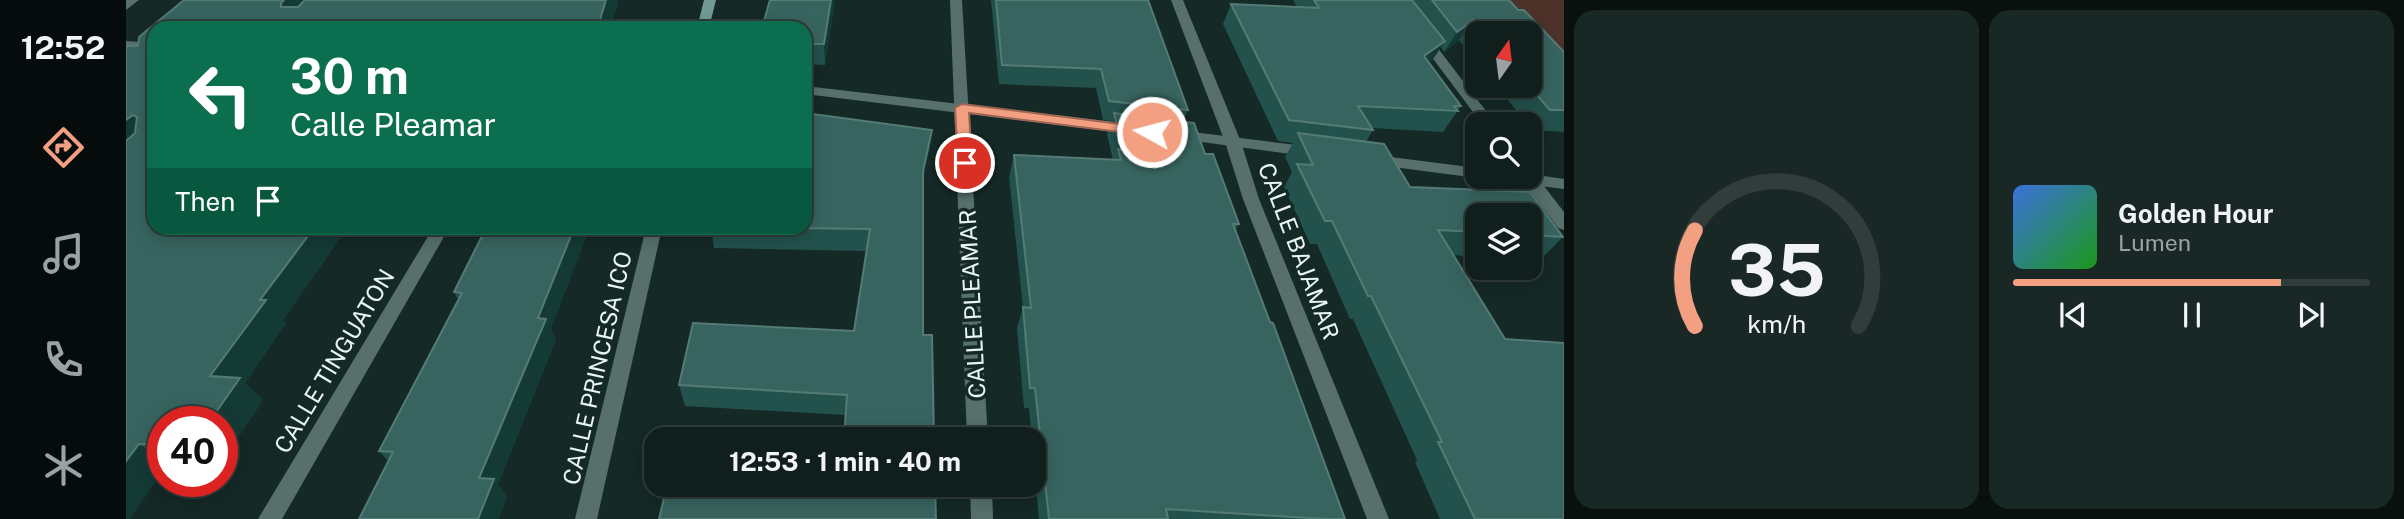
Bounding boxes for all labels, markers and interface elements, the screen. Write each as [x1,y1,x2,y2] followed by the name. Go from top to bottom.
[1465,21,1542,98] north arrow
[1465,21,1542,280] map controls
[21,29,105,66] text: 12:52
[290,47,409,105] text: 30 m
[175,49,266,140] icon: left
[1115,95,1189,169] position arrow
[290,106,496,143] text: Calle Pleamar
[1465,112,1542,189] button: search
[39,123,88,172] icon: directions
[935,133,995,193] pin
[946,144,984,182] icon: arrive
[1253,159,1345,343] street label: CALLE BAJAMAR
[249,182,287,220] icon: arrive
[175,186,235,217] text: Then
[2118,198,2273,229] text: Golden Hour
[1465,203,1542,280] button: layers
[954,209,990,399] street label: CALLE PLEAMAR
[1728,227,1825,312] text: 35
[39,229,88,278] icon: music
[2118,229,2191,256] text: Lumen
[557,249,637,487] street label: CALLE PRINCESA ICO
[268,264,400,458] street label: CALLE TINGUATON
[2054,296,2092,334] icon: previous
[2173,296,2211,334] icon: pause
[2292,296,2330,334] icon: next
[1747,308,1806,338] text: km/h
[39,335,88,384] icon: phone
[147,406,238,497] speed limit sign: 40
[39,441,88,490] icon: climate
[729,446,961,477] text: 12:53 · 1 min · 40 m

